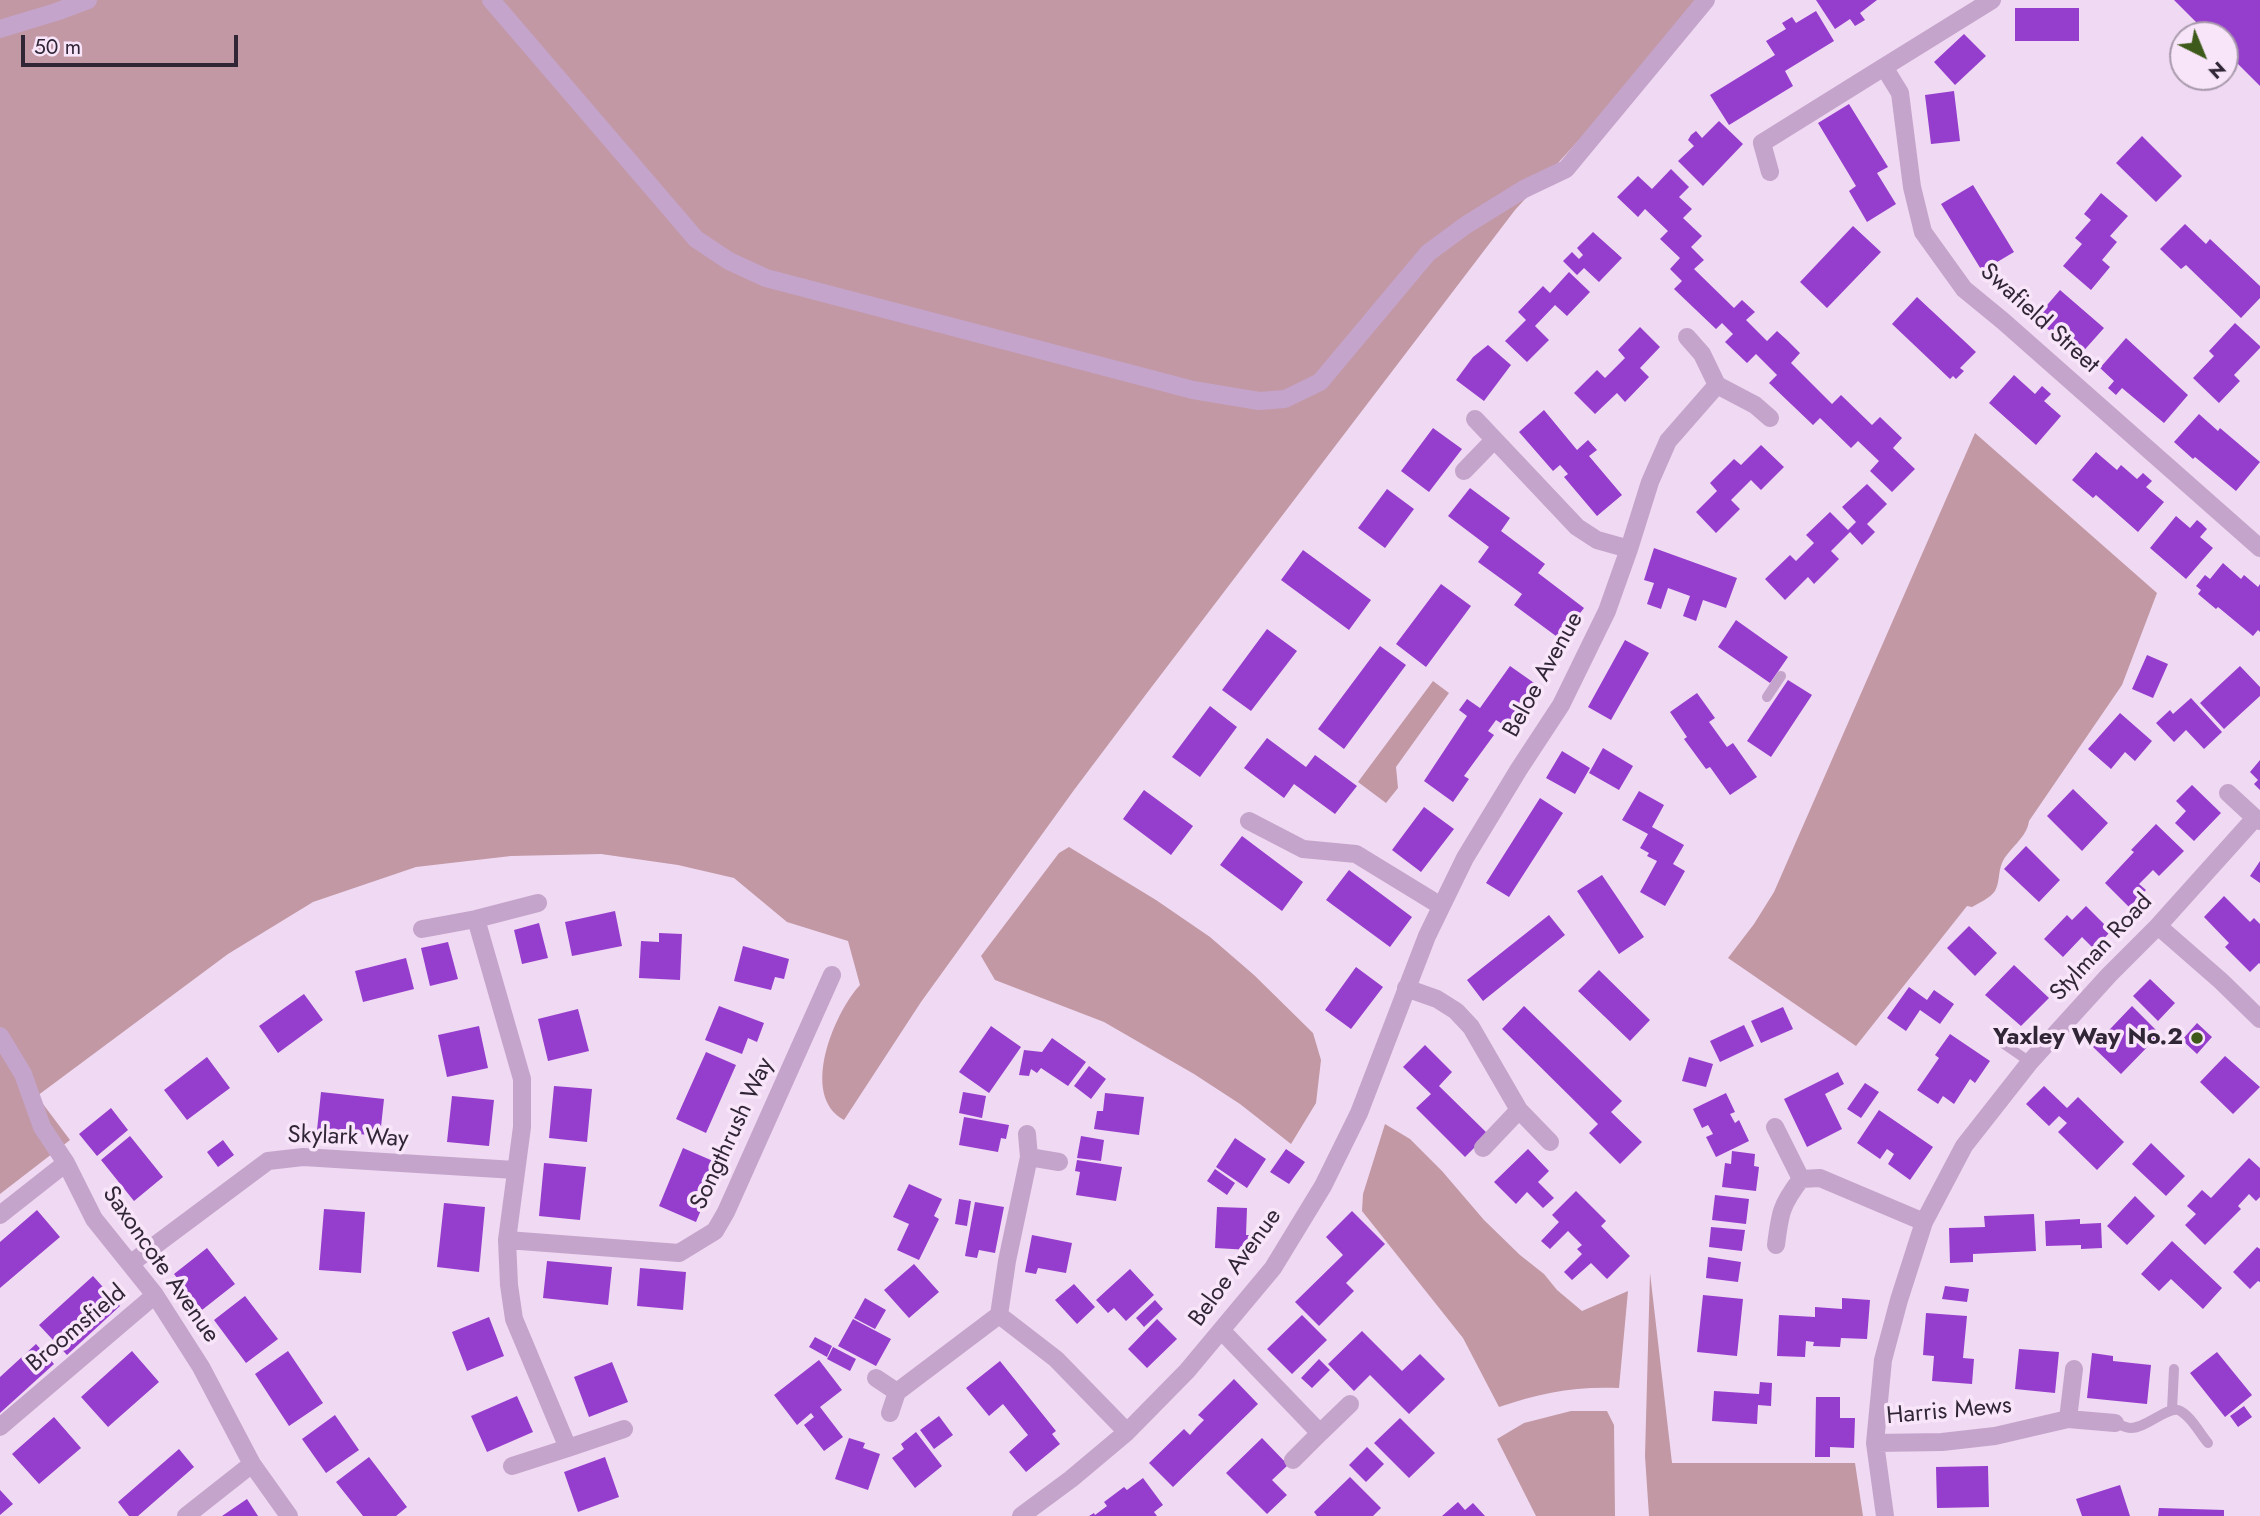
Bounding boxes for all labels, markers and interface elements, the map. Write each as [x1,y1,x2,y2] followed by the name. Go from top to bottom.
[24,21,242,65] scale bar
[2169,21,2239,91] north arrow
[34,32,81,62] text: 50 m
[2203,55,2232,85] text: N
[1974,258,2104,380] street label: Swafield Street
[1498,607,1590,743] street label: Beloe Avenue
[2045,888,2159,1008] street label: Stylman Road
[1993,1024,2183,1052] place label: Yaxley Way No.2
[2189,1030,2205,1046] marker: Yaxley Way No.2
[685,1053,781,1215] street label: Songthrush Way
[287,1121,409,1155] street label: Skylark Way
[95,1181,225,1349] street label: Saxoncote Avenue
[1184,1203,1288,1333] street label: Beloe Avenue
[22,1279,132,1379] street label: Broomsfield
[1885,1392,2013,1432] street label: Harris Mews

